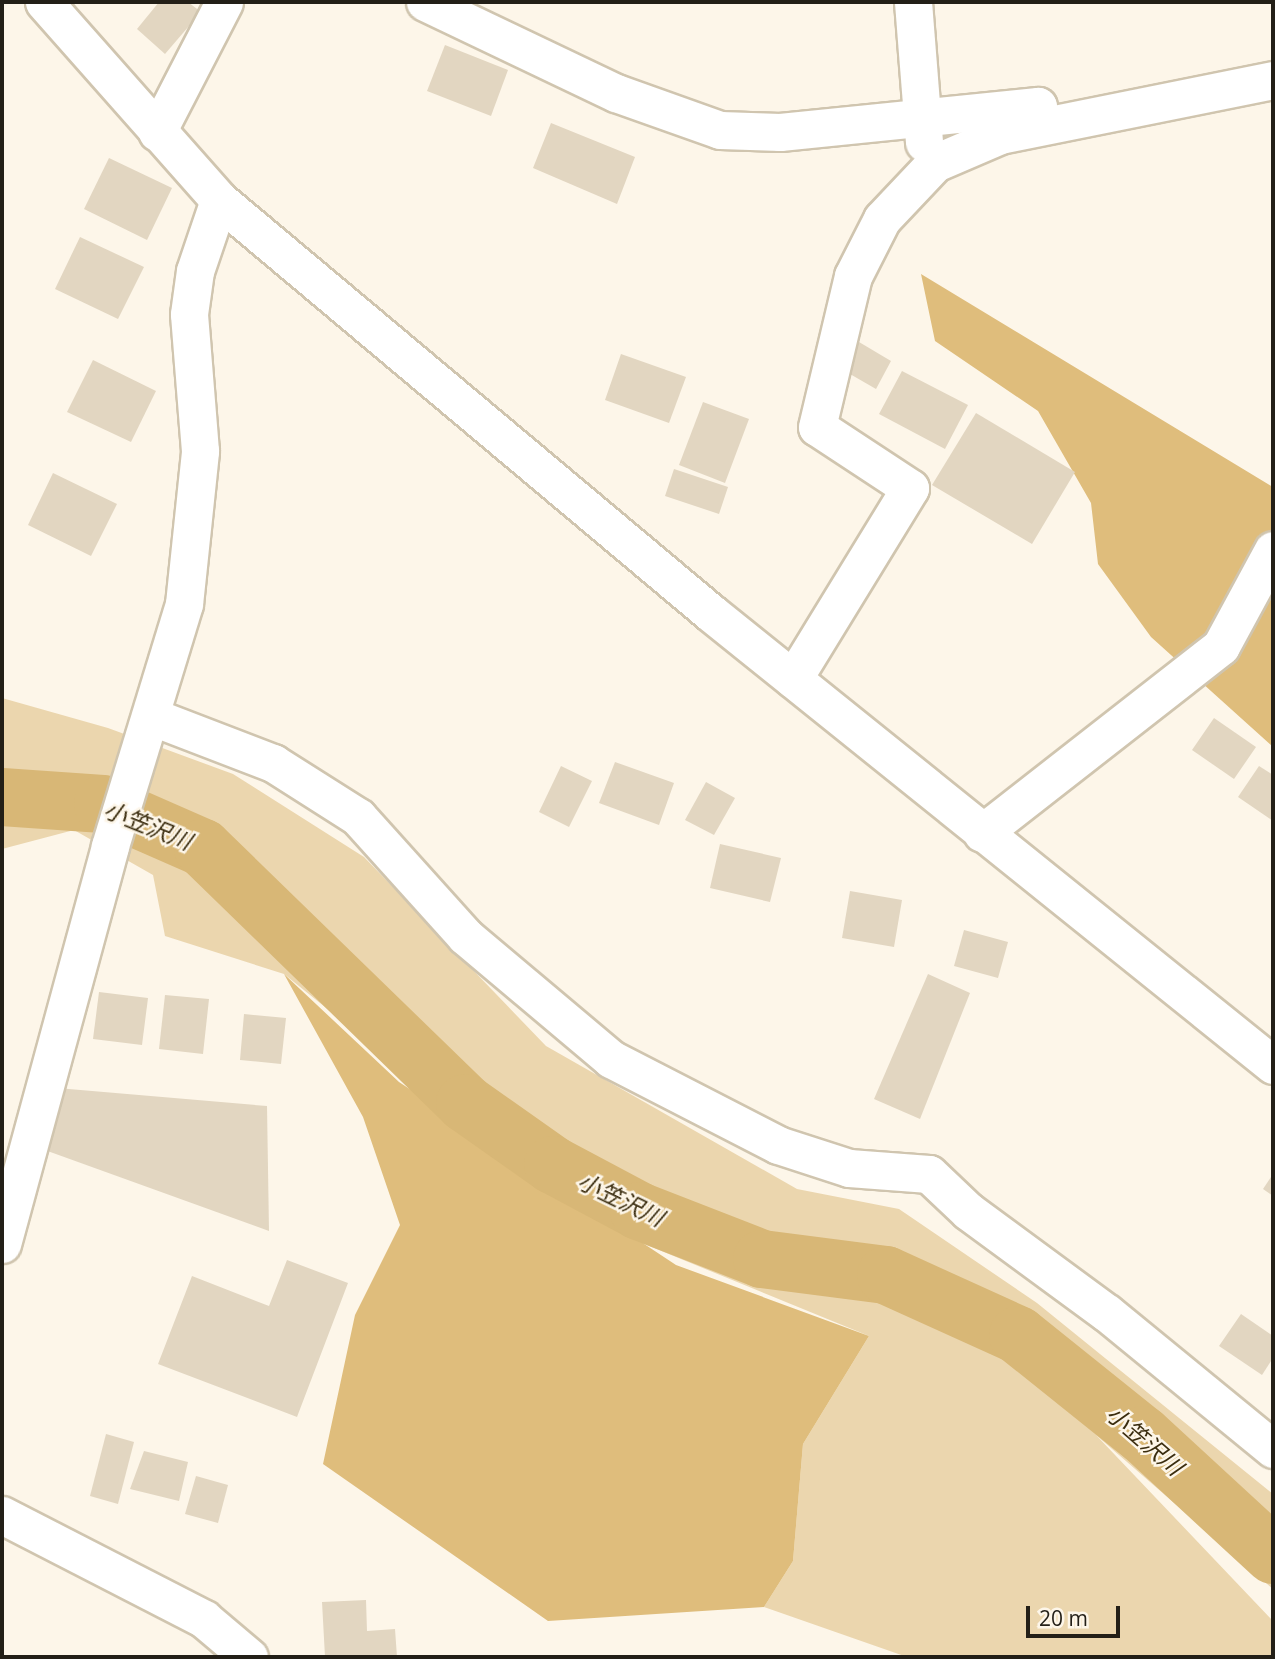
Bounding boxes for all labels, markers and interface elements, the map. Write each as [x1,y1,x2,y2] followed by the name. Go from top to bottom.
[100,795,196,855] water label: 小笠沢川
[574,1166,668,1232] water label: 小笠沢川
[1101,1399,1189,1481] water label: 小笠沢川
[1030,1592,1124,1636] scale bar
[1039,1604,1088,1632] text: 20 m

